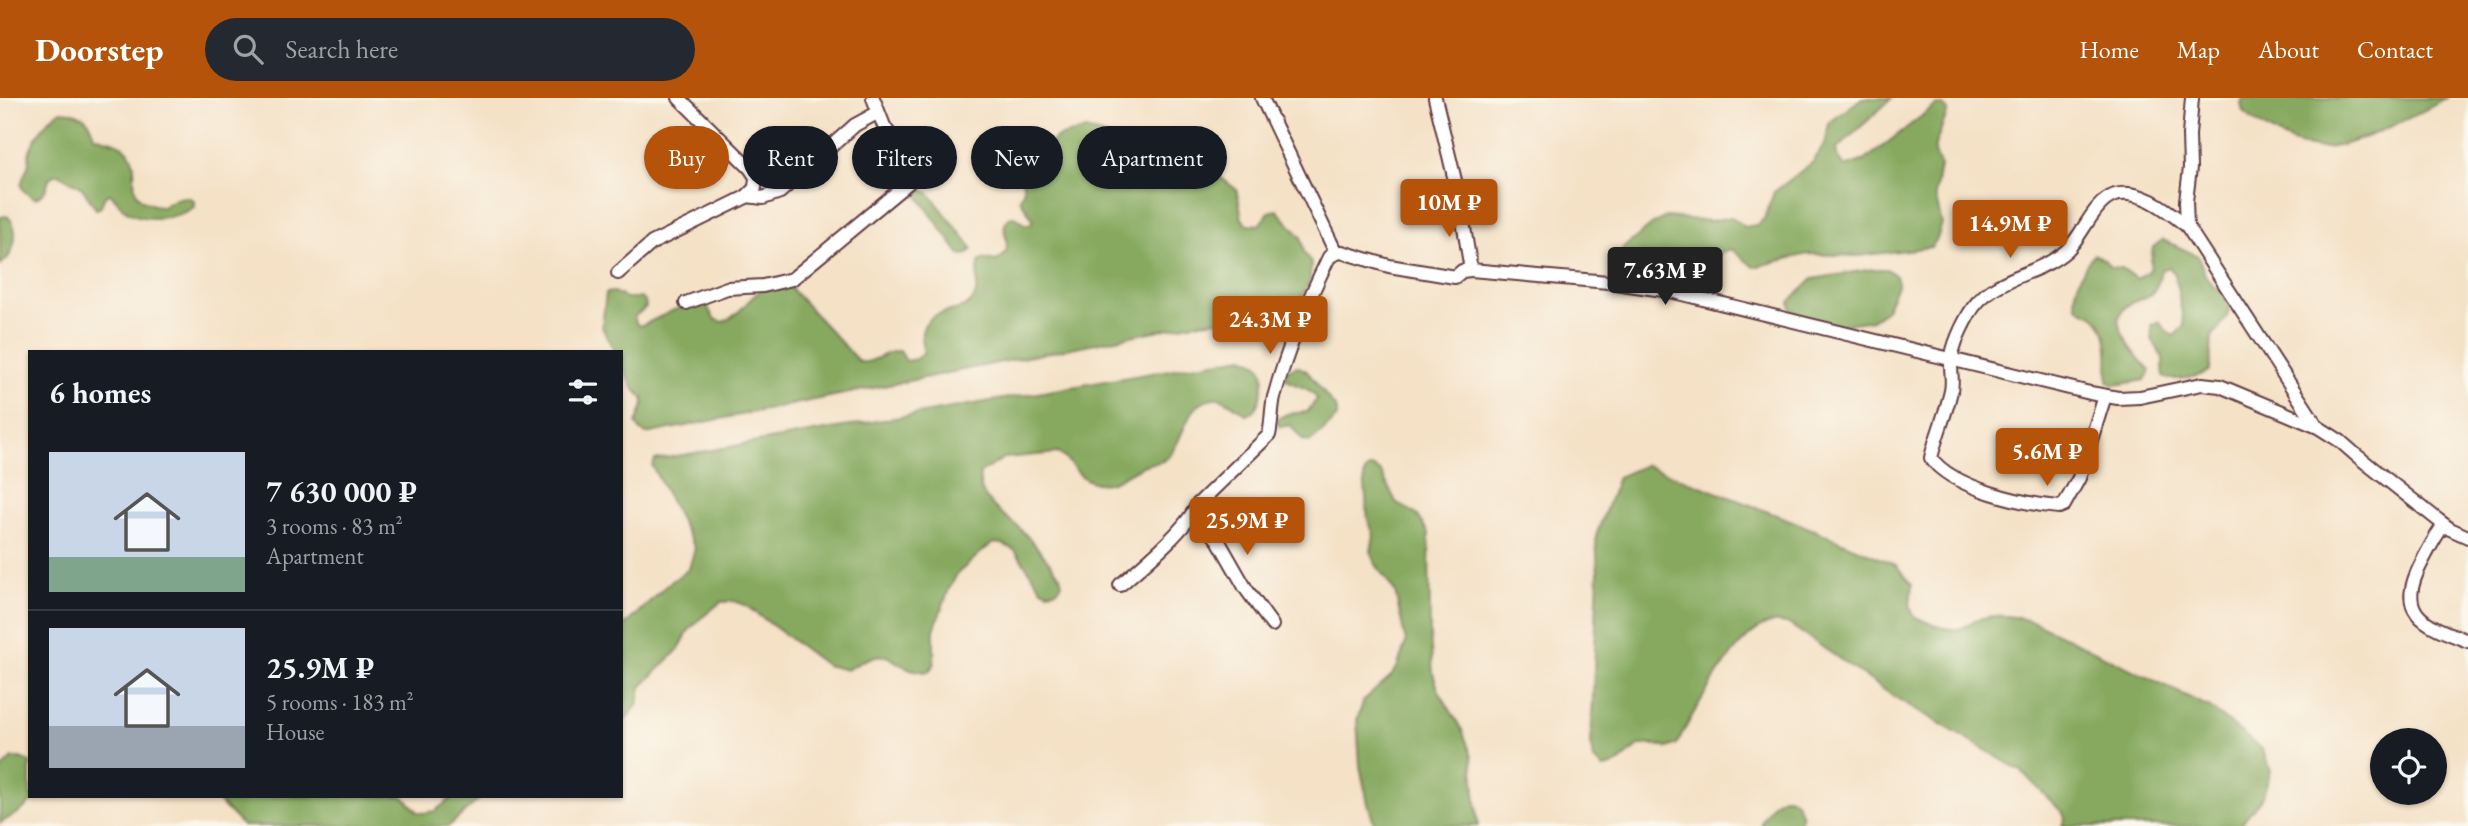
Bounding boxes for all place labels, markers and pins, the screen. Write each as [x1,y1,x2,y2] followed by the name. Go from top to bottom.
[1400,180,1498,239] pin: 10M ₽
[1945,200,2075,260] pin: 14.9M ₽
[1600,248,1730,307] pin: 7.63M ₽
[1205,296,1335,356] pin: 24.3M ₽
[1990,428,2104,488] pin: 5.6M ₽
[1182,498,1312,557] pin: 25.9M ₽

